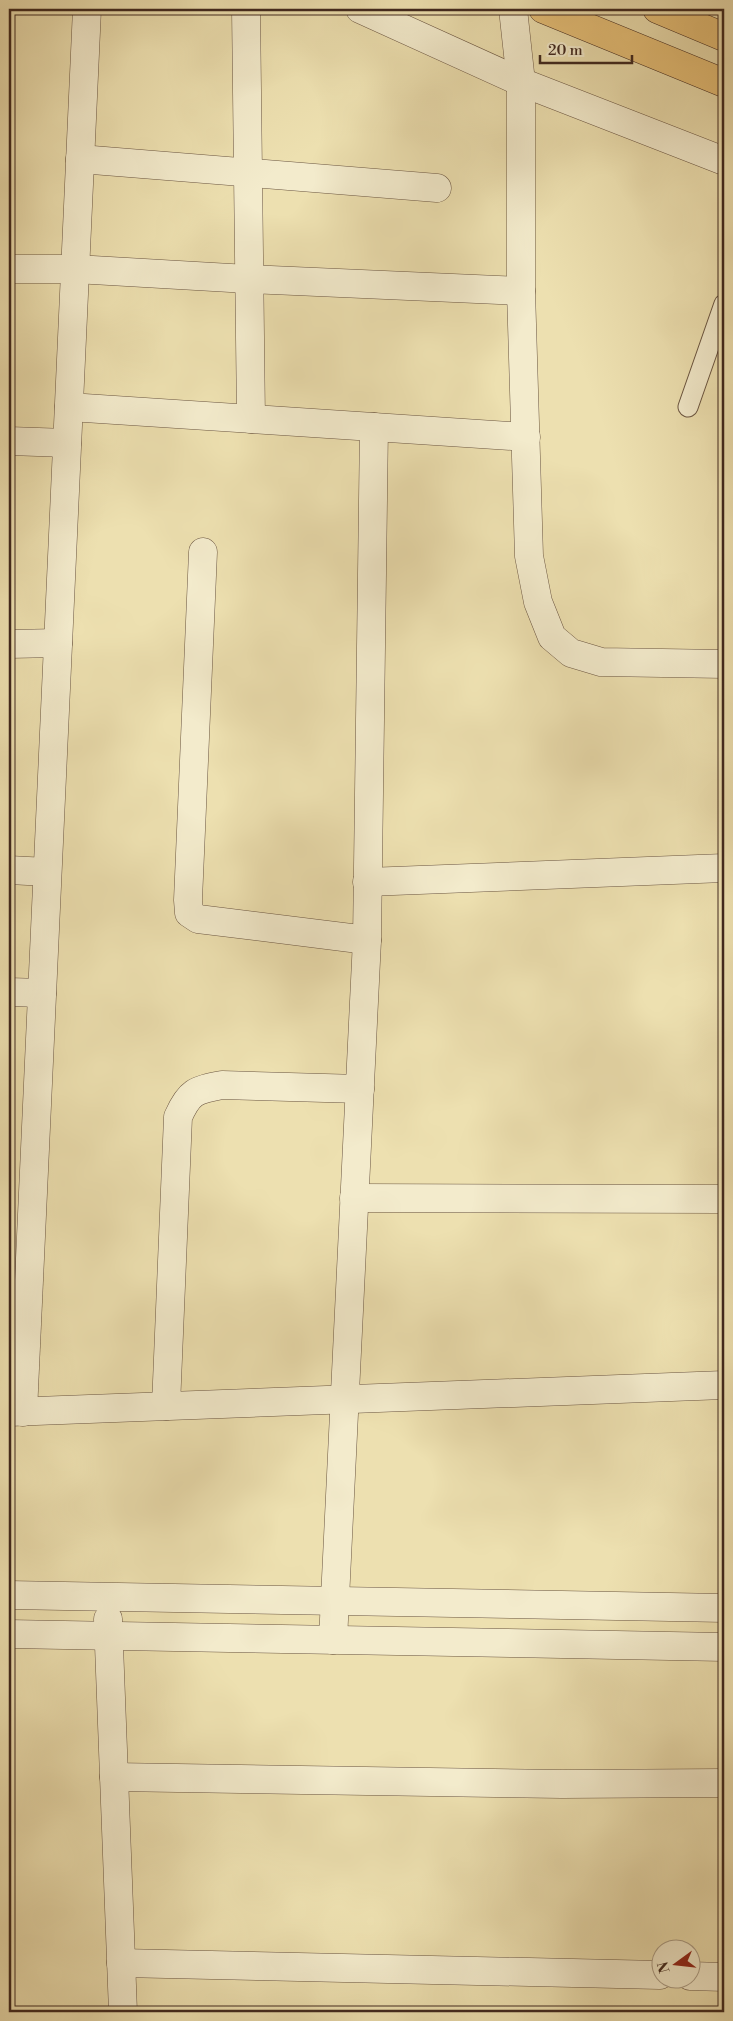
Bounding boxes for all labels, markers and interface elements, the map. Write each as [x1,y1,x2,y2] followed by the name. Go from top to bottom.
[540,32,633,64] scale bar
[548,41,583,60] text: 20 m
[650,1938,700,1988] north arrow
[654,1959,675,1975] text: N

